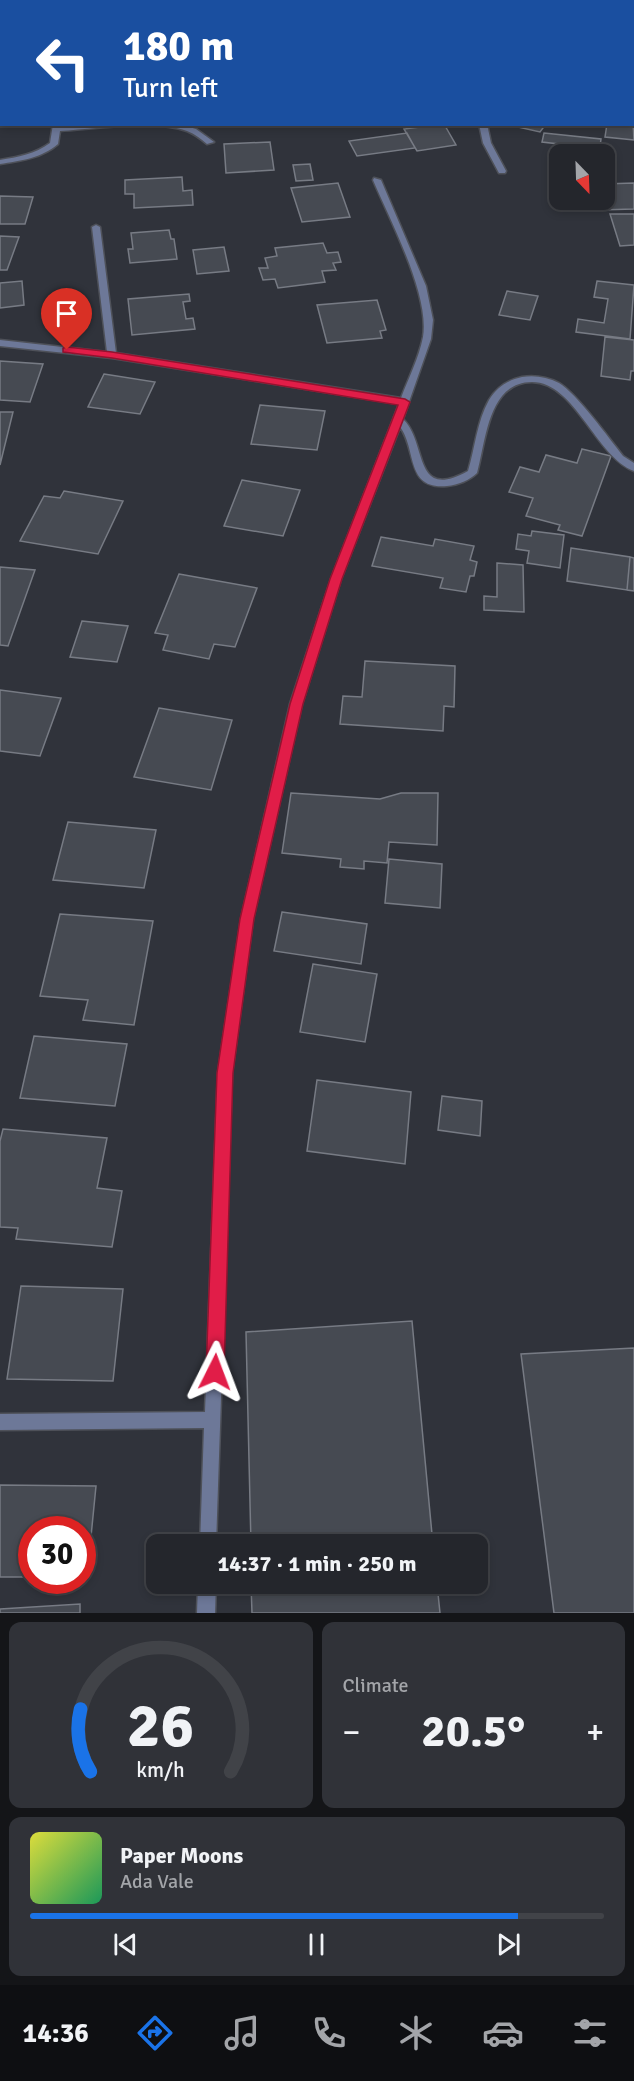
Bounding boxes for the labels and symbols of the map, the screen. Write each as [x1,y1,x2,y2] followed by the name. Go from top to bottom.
[549,144,615,210] north arrow
[41,288,92,350] pin
[183,1340,247,1404] position arrow
[18,1516,96,1594] speed limit sign: 30

